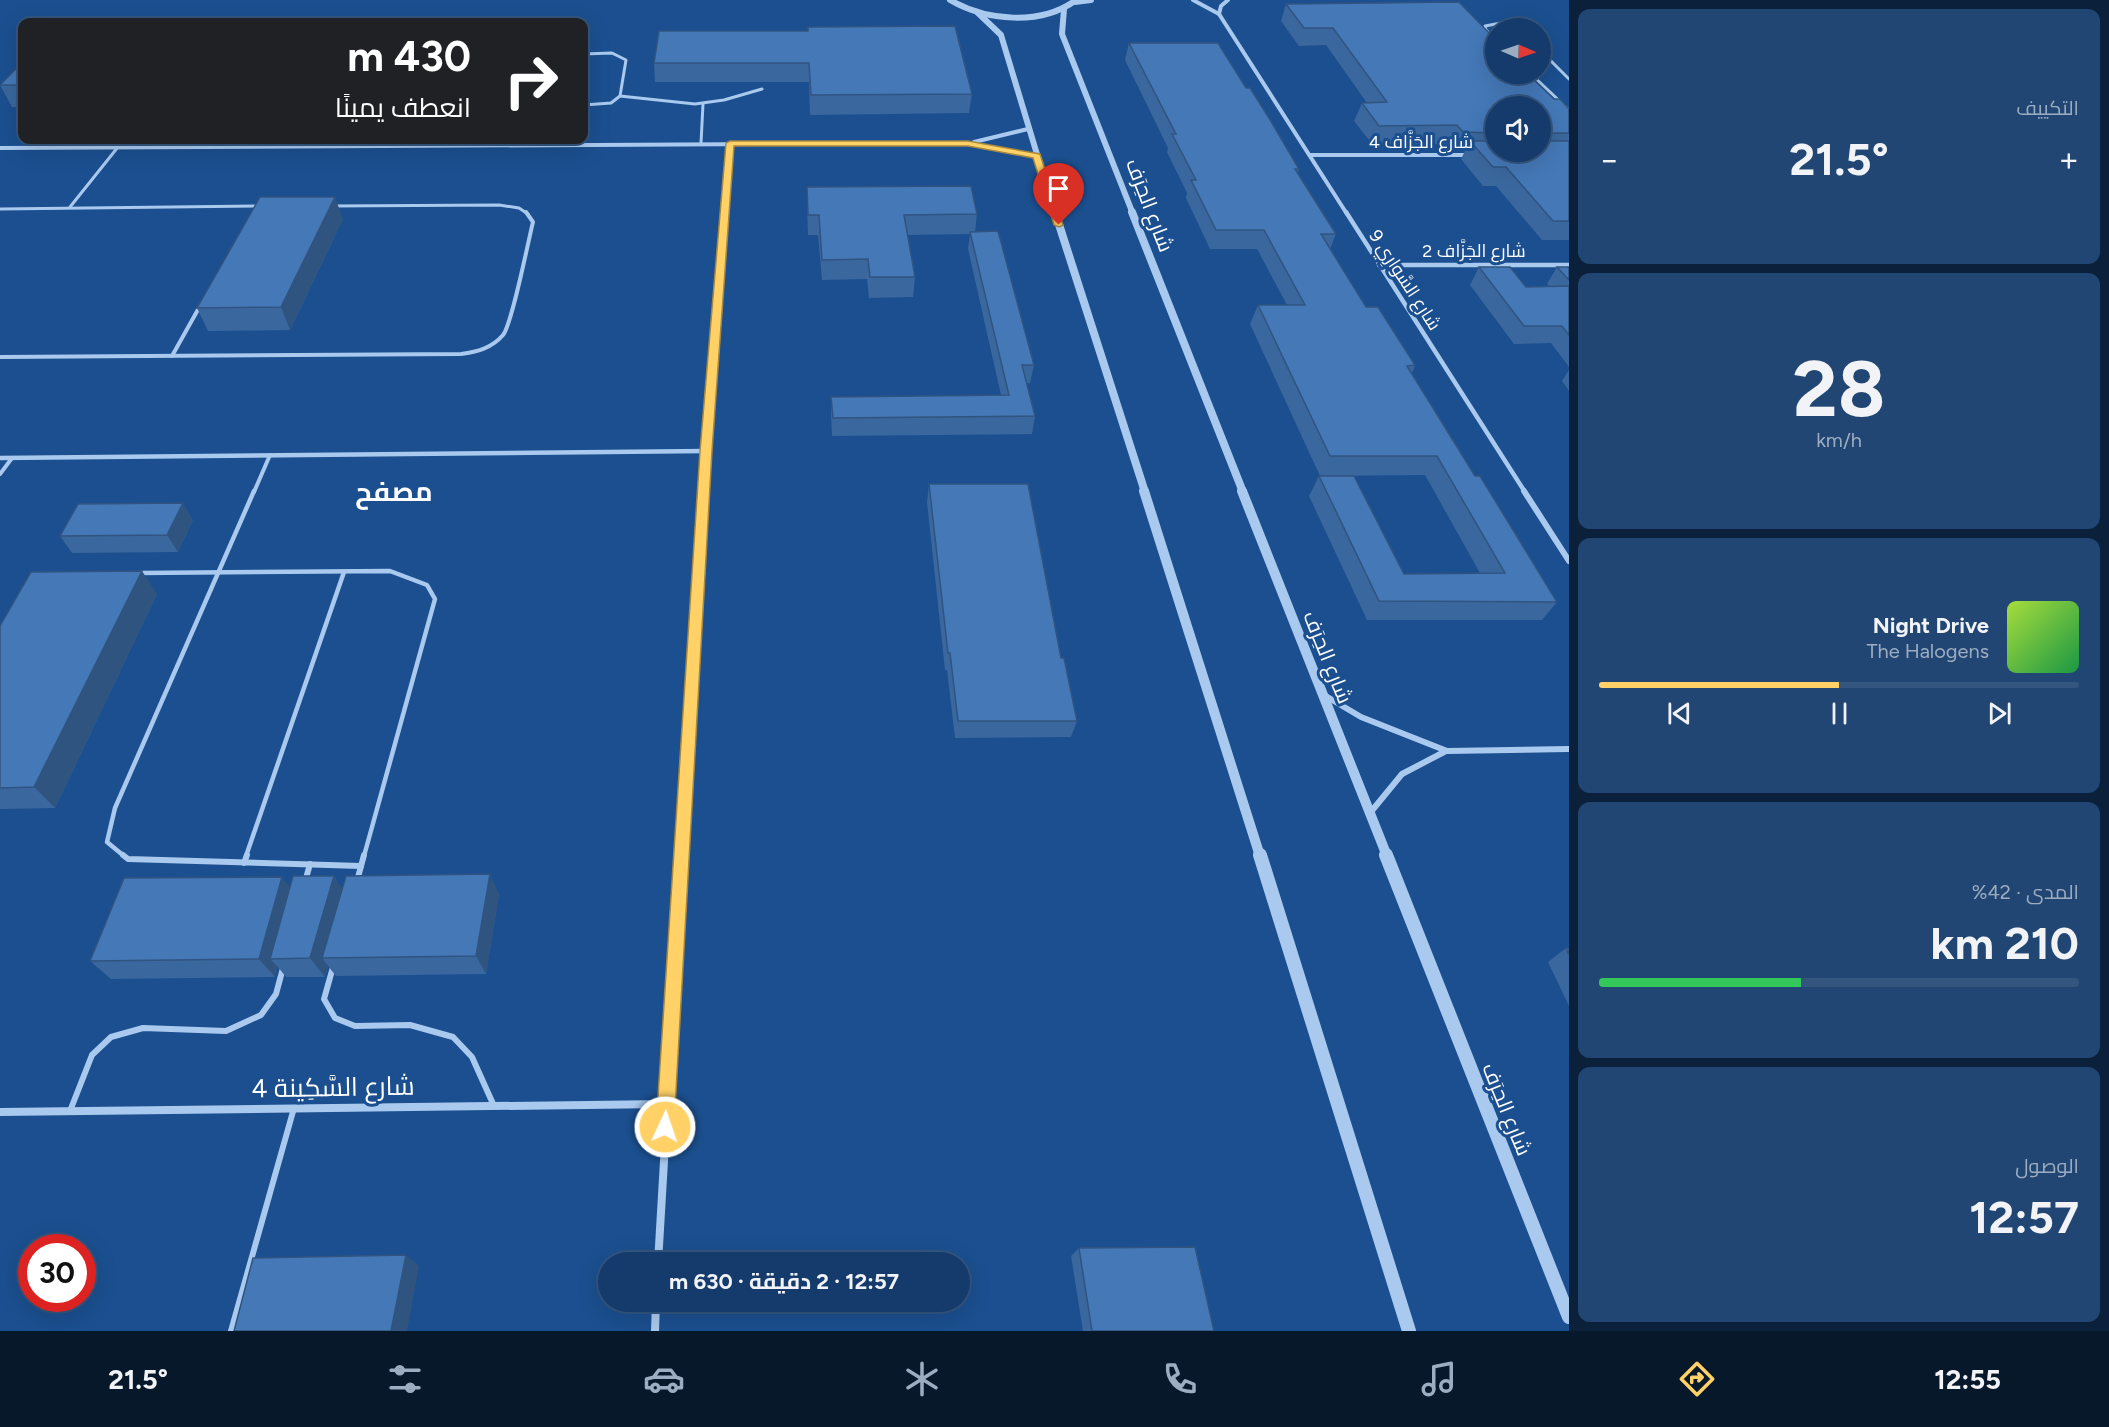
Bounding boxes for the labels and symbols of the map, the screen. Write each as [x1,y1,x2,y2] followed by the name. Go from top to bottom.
[1485,18,1551,84] north arrow
[1369,130,1473,154] street label: شارع الجَزَّاف 4
[1119,155,1179,256] street label: شارع الحِرَف
[1033,163,1084,225] pin
[1362,226,1446,336] street label: شارع السَّوارِي 9
[1422,239,1526,263] street label: شارع الجَزَّاف 2
[355,475,433,510] district label: مصفح
[1296,607,1358,708] street label: شارع الحِرَف
[1475,1059,1537,1160] street label: شارع الحِرَف
[251,1070,415,1105] street label: شارع السَّكِينة 4
[633,1095,697,1159] position arrow
[18,1234,96,1312] speed limit sign: 30

